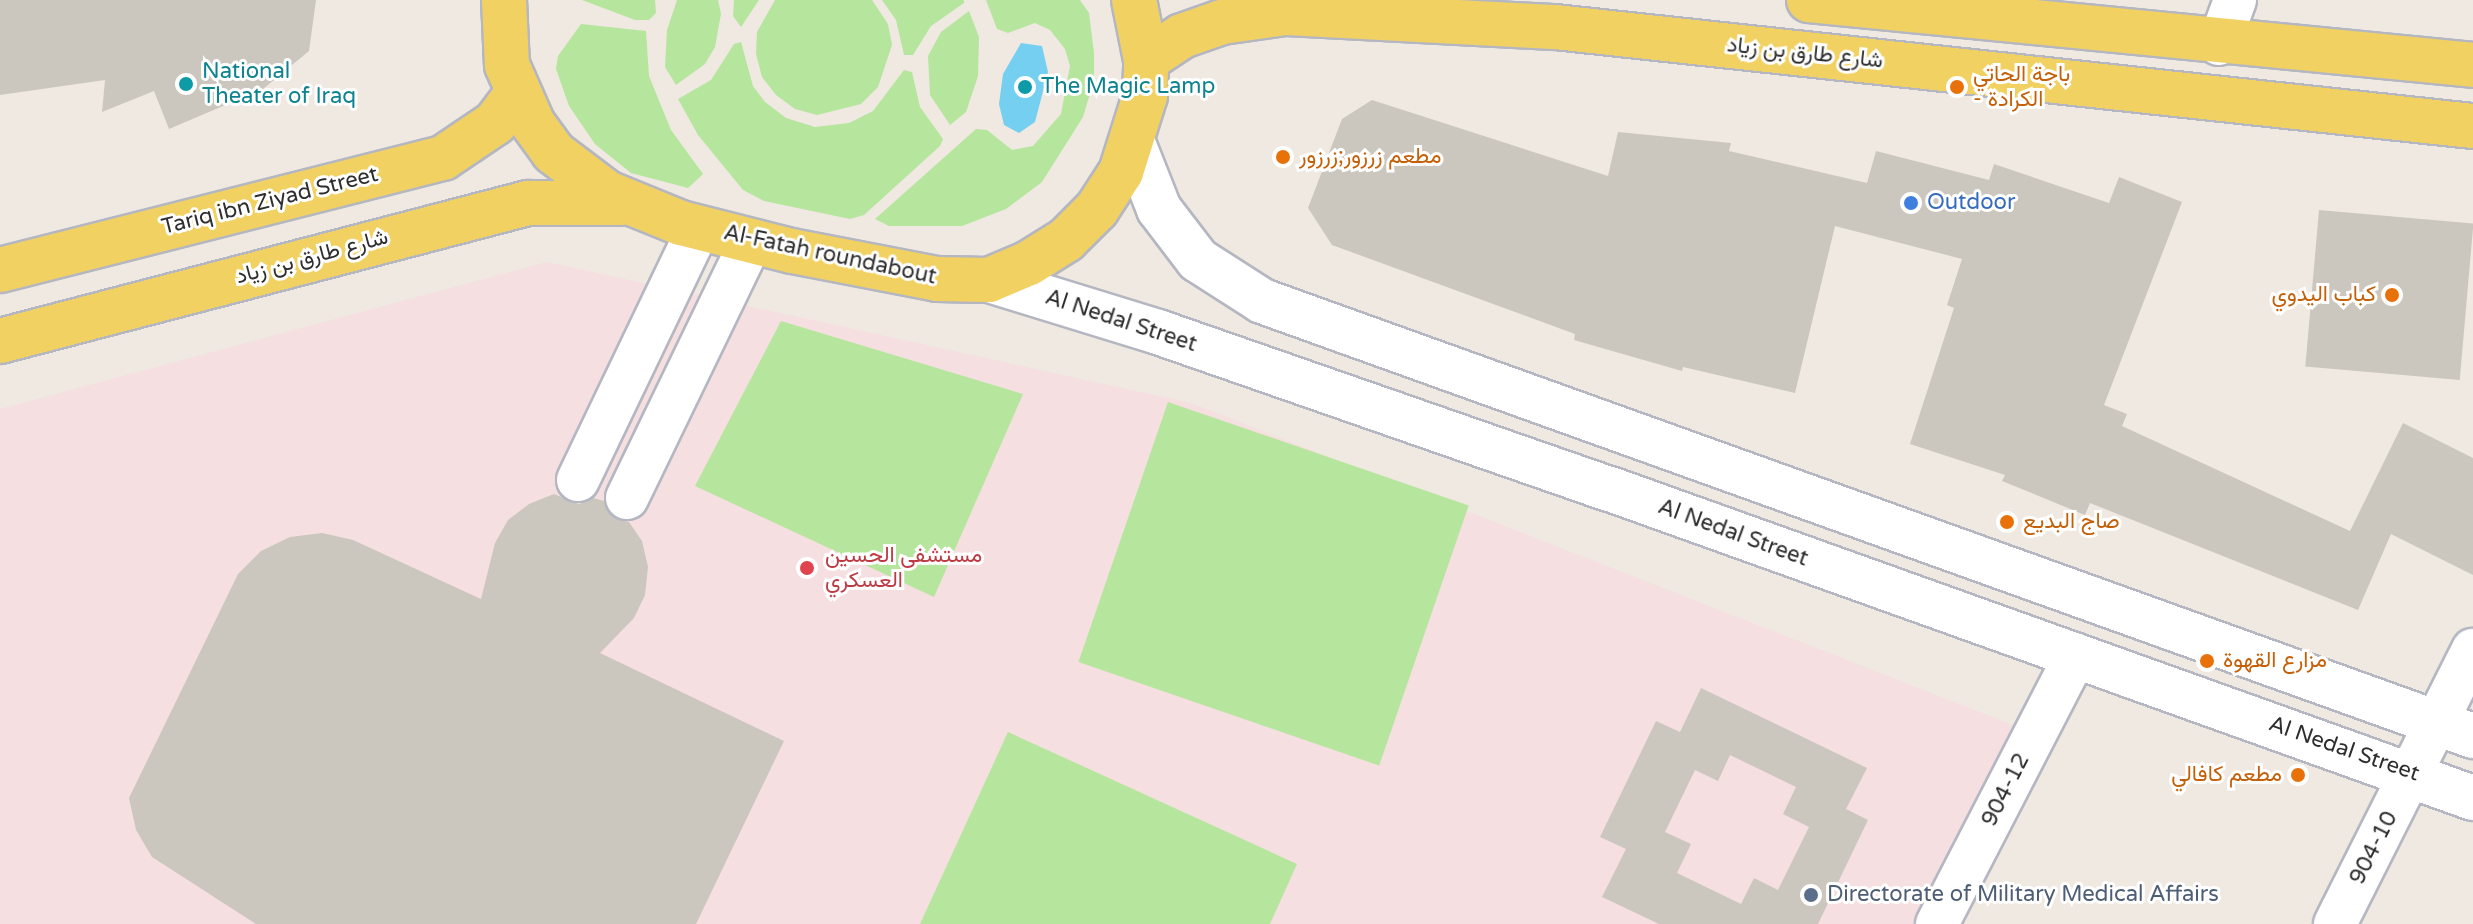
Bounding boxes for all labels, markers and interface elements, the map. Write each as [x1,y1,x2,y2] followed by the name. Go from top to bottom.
[1726,32,1884,74] street label: شارع طارق بن زياد
[202,58,356,110] place label: National Theater of Iraq
[1973,61,2070,112] place label: باجة الحاتي - الكرادة
[1041,74,1215,100] place label: The Magic Lamp
[177,75,195,93] marker: National Theater of Iraq
[1016,78,1034,96] marker: The Magic Lamp
[1948,78,1966,96] marker: باجة الحاتي - الكرادة
[1299,144,1441,170] place label: مطعم زرزور;زرزور
[1274,148,1292,166] marker: مطعم زرزور;زرزور
[159,161,381,241] street label: Tariq ibn Ziyad Street
[1927,190,2015,216] place label: Outdoor
[1902,194,1920,212] marker: Outdoor
[721,220,939,290] street label: Al-Fatah roundabout
[233,224,391,290] street label: شارع طارق بن زياد
[2271,282,2376,308] place label: كباب اليدوي
[1042,284,1200,358] street label: Al Nedal Street
[2383,286,2401,304] marker: كباب اليدوي
[1654,494,1812,572] street label: Al Nedal Street
[2023,509,2120,535] place label: صاج البديع
[1998,513,2016,531] marker: صاج البديع
[825,542,982,594] place label: مستشفى الحسين العسكري
[796,557,818,579] marker: مستشفى الحسين العسكري
[2223,648,2327,674] place label: مزارع القهوة
[2198,652,2216,670] marker: مزارع القهوة
[2265,711,2423,787] street label: Al Nedal Street
[1976,749,2036,831] street label: 904-12
[2171,762,2282,788] place label: مطعم كافالي
[2289,766,2307,784] marker: مطعم كافالي
[2344,807,2404,889] street label: 904-10
[1827,882,2219,908] place label: Directorate of Military Medical Affairs
[1802,886,1820,904] marker: Directorate of Military Medical Affairs

